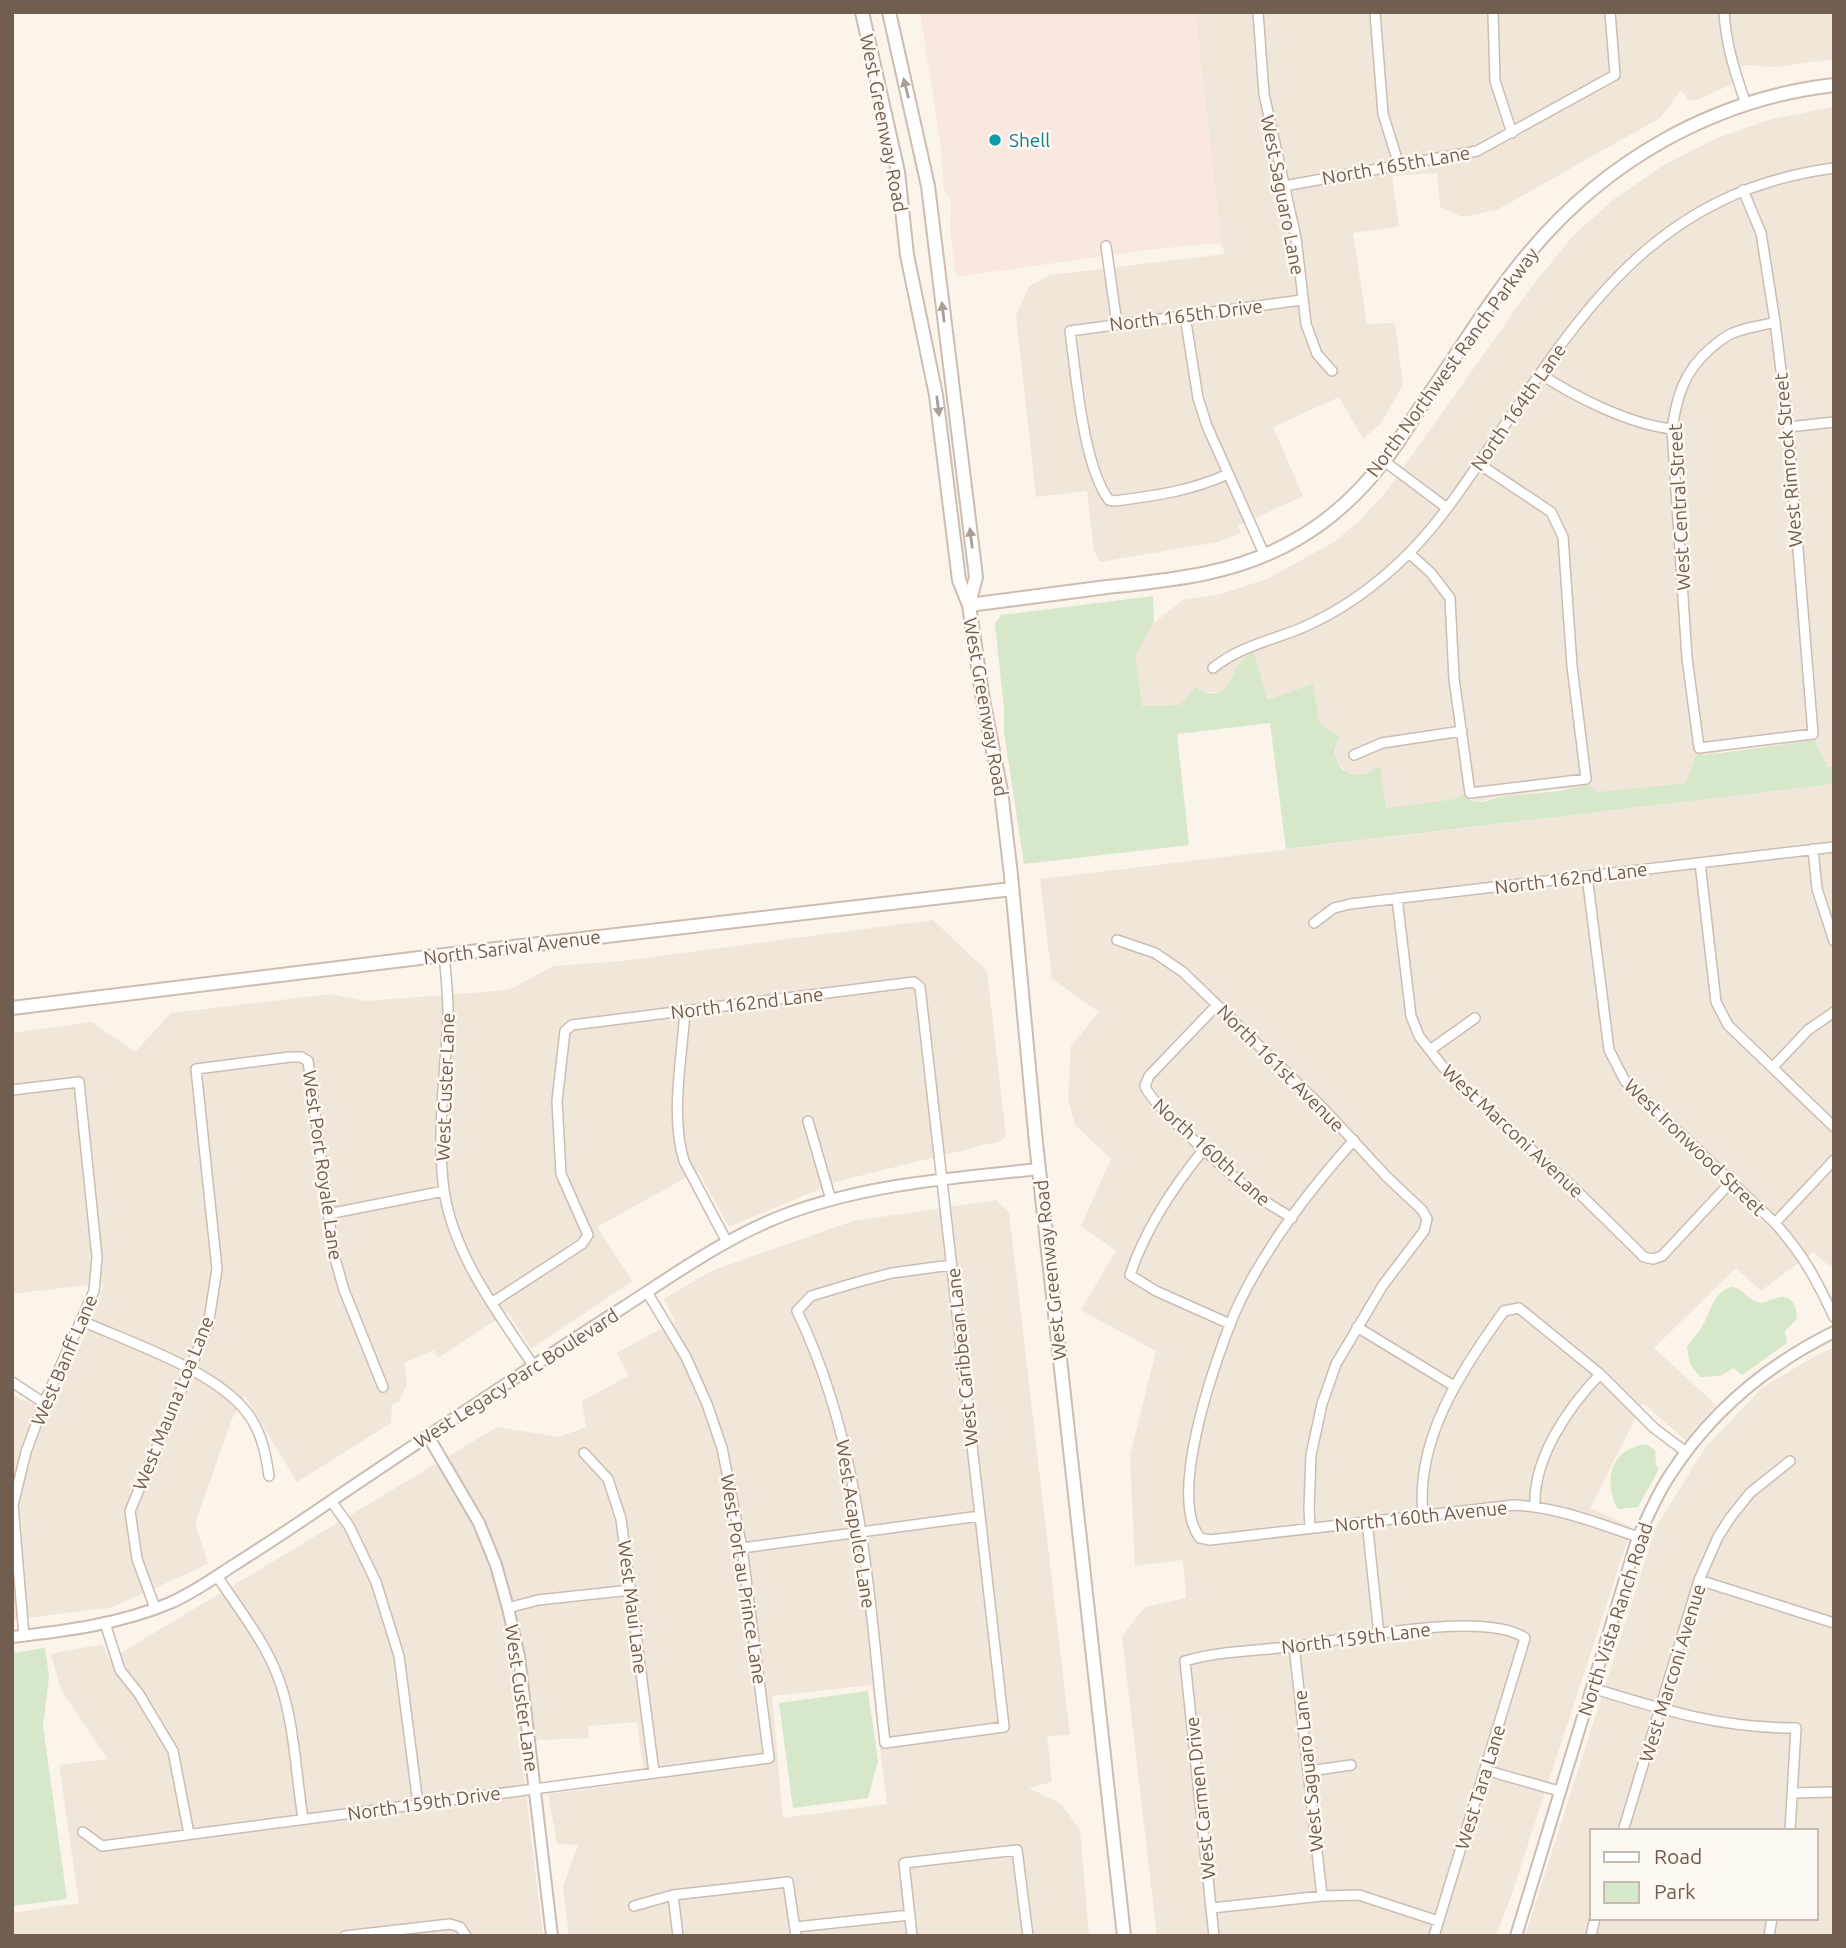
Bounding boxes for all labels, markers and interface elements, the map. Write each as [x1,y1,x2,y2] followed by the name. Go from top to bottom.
[856,32,912,214] street label: West Greenway Road
[901,77,912,99] one-way arrow
[1257,113,1309,277] street label: West Saguaro Lane
[1009,129,1050,151] place label: Shell
[987,132,1003,148] marker: Shell
[1320,141,1472,189] street label: North 165th Lane
[1361,243,1543,481] street label: North Northwest Ranch Parkway
[1108,295,1264,335] street label: North 165th Drive
[938,301,949,323] one-way arrow
[1466,339,1570,475] street label: North 164th Lane
[1769,371,1807,548] street label: West Rimrock Street
[932,395,943,417] one-way arrow
[1664,422,1694,591] street label: West Central Street
[966,527,977,549] one-way arrow
[959,616,1013,798] street label: West Greenway Road
[1493,858,1649,898] street label: North 162nd Lane
[422,925,602,969] street label: North Sarival Avenue
[669,983,825,1023] street label: North 162nd Lane
[1213,1000,1349,1136] street label: North 161st Avenue
[431,1012,459,1162] street label: West Custer Lane
[1438,1060,1588,1202] street label: West Marconi Avenue
[299,1069,347,1261] street label: West Port Royale Lane
[1620,1074,1770,1220] street label: West Ironwood Street
[1149,1094,1275,1210] street label: North 160th Lane
[1030,1179,1070,1361] street label: West Greenway Road
[942,1267,982,1447] street label: West Caribbean Lane
[26,1291,102,1429] street label: West Banff Lane
[410,1304,622,1452] street label: West Legacy Parc Boulevard
[128,1313,218,1493] street label: West Mauna Loa Lane
[832,1438,880,1610] street label: West Acapulco Lane
[717,1472,771,1686] street label: West Port au Prince Lane
[1334,1496,1508,1536] street label: North 160th Avenue
[1573,1520,1657,1718] street label: North Vista Ranch Road
[614,1539,652,1675] street label: West Maui Lane
[1634,1581,1710,1765] street label: West Marconi Avenue
[1280,1618,1432,1658] street label: North 159th Lane
[501,1623,543,1773] street label: West Custer Lane
[1289,1689,1327,1853] street label: West Saguaro Lane
[1181,1716,1219,1880] street label: West Carmen Drive
[1451,1722,1509,1852] street label: West Tara Lane
[346,1781,502,1825] street label: North 159th Drive
[1590,1829,1818,1920] legend
[1654,1844,1702,1868] text: Road
[1654,1879,1696,1903] text: Park

